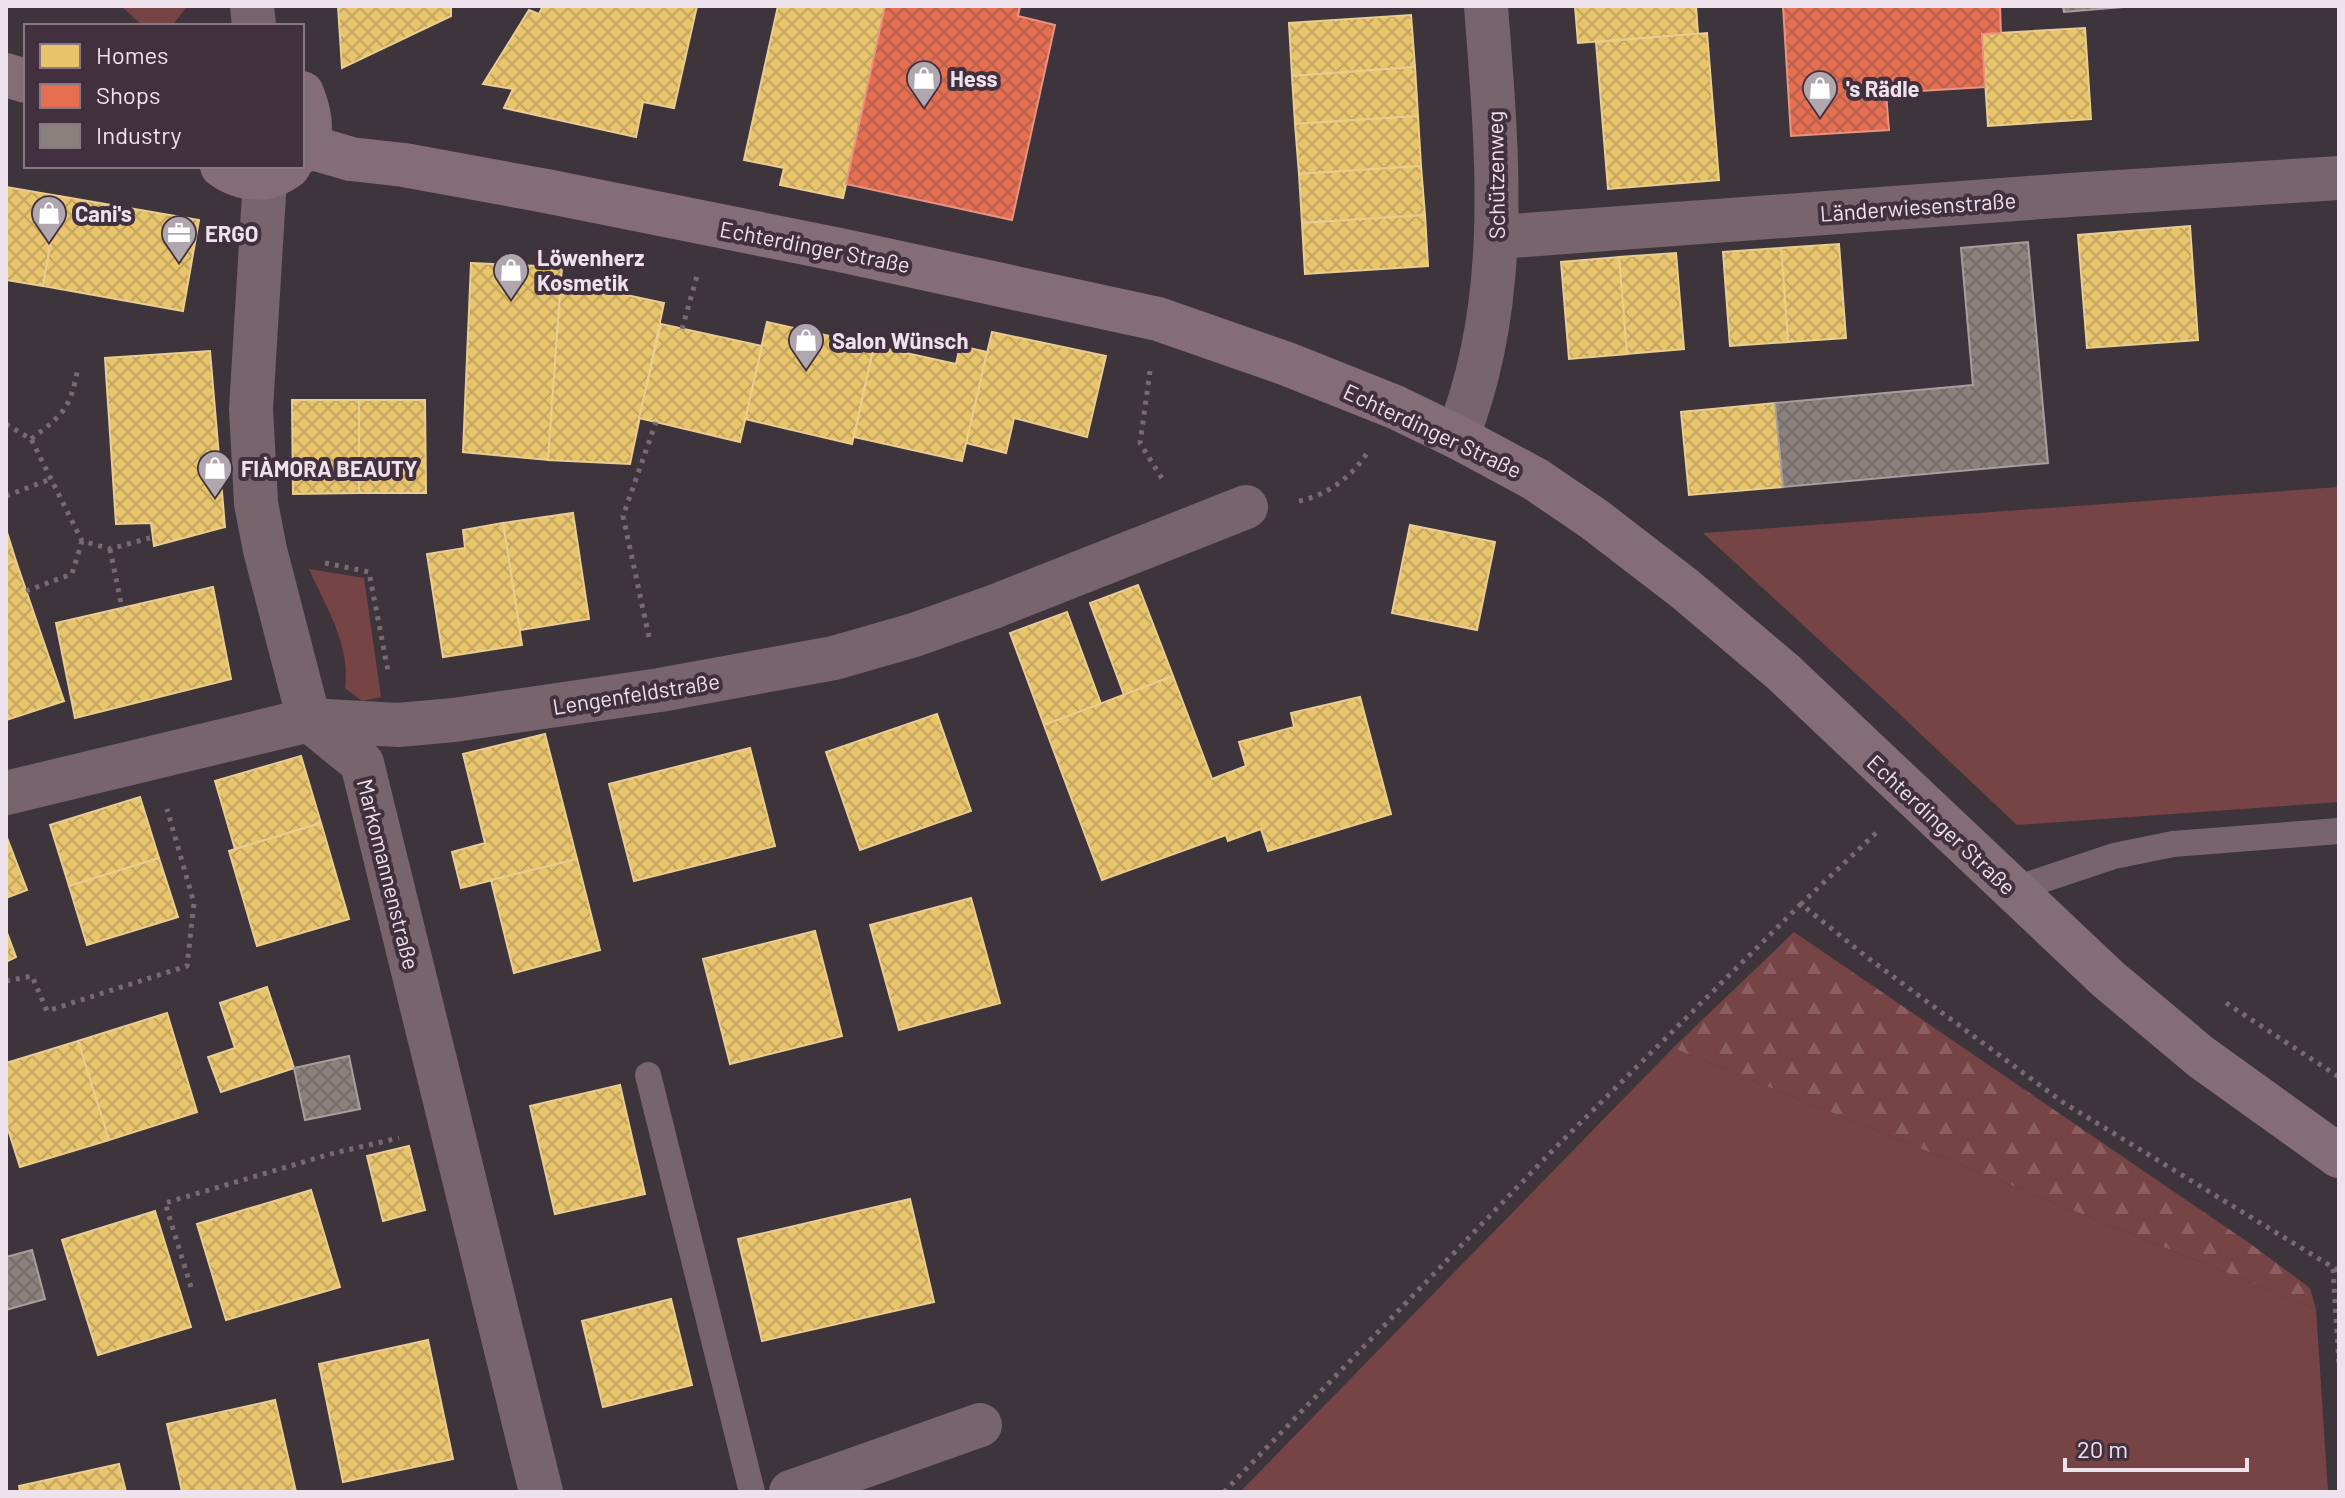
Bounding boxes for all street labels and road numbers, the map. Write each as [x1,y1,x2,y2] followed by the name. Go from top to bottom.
[1481,111,1509,239] street label: Schützenweg
[1819,186,2017,226] street label: Länderwiesenstraße
[718,215,912,277] street label: Echterdinger Straße
[1340,377,1526,483] street label: Echterdinger Straße
[551,667,721,719] street label: Lengenfeldstraße
[1862,749,2022,899] street label: Echterdinger Straße
[353,776,425,972] street label: Markomannenstraße

